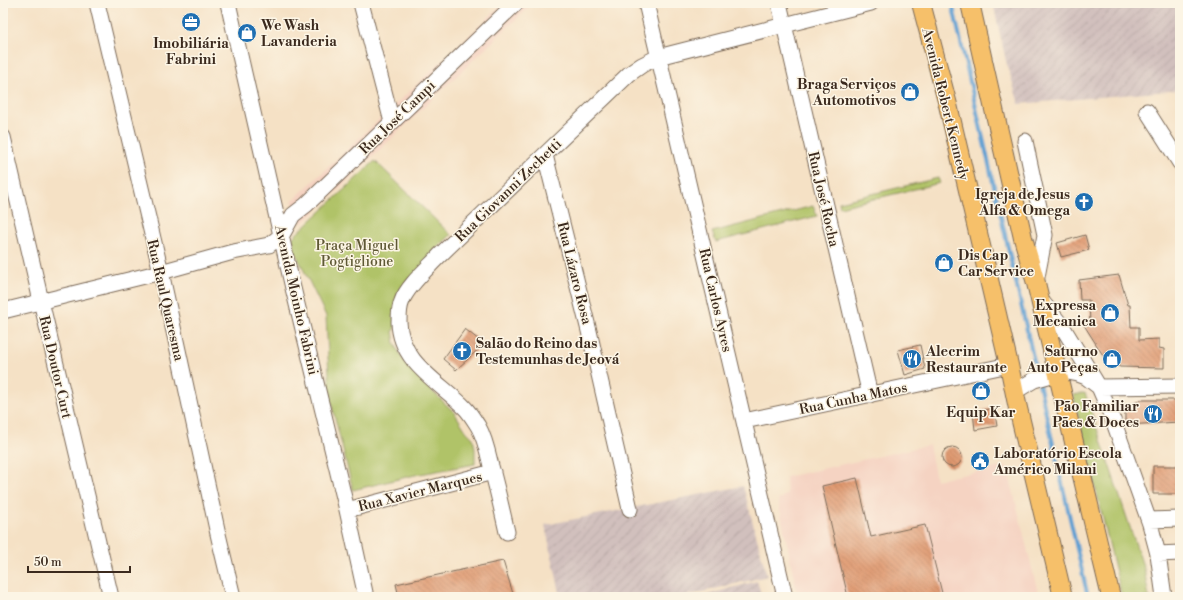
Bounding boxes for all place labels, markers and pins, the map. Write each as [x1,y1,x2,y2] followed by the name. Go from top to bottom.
[180,11,202,33] office icon: Imobiliária Fabrini
[260,17,337,51] place label: We Wash Lavanderia
[236,22,258,44] shop icon: We Wash Lavanderia
[153,35,229,69] place label: Imobiliária Fabrini
[797,76,896,110] place label: Braga Serviços Automotivos
[899,81,921,103] shop icon: Braga Serviços Automotivos
[975,186,1070,220] place label: Igreja de Jesus Alfa & Omega
[1073,191,1095,213] church icon: Igreja de Jesus Alfa & Omega
[958,247,1035,281] place label: Dis Cap Car Service
[933,252,955,274] shop icon: Dis Cap Car Service
[1033,297,1096,331] place label: Expressa Mecanica
[1099,302,1121,324] shop icon: Expressa Mecanica
[476,335,620,369] place label: Salão do Reino das Testemunhas de Jeová
[451,340,473,362] church icon: Salão do Reino das Testemunhas de Jeová
[925,343,1007,377] place label: Alecrim Restaurante
[1026,343,1098,377] place label: Saturno Auto Peças
[901,348,923,370] restaurant icon: Alecrim Restaurante
[1101,348,1123,370] shop icon: Saturno Auto Peças
[970,380,992,402] shop icon: Equip Kar
[1052,398,1139,432] place label: Pão Familiar Pães & Doces
[1142,403,1164,425] restaurant icon: Pão Familiar Pães & Doces
[946,404,1016,422] place label: Equip Kar
[993,445,1122,479] place label: Laboratório Escola Américo Milani
[969,450,991,472] public building icon: Laboratório Escola Américo Milani

